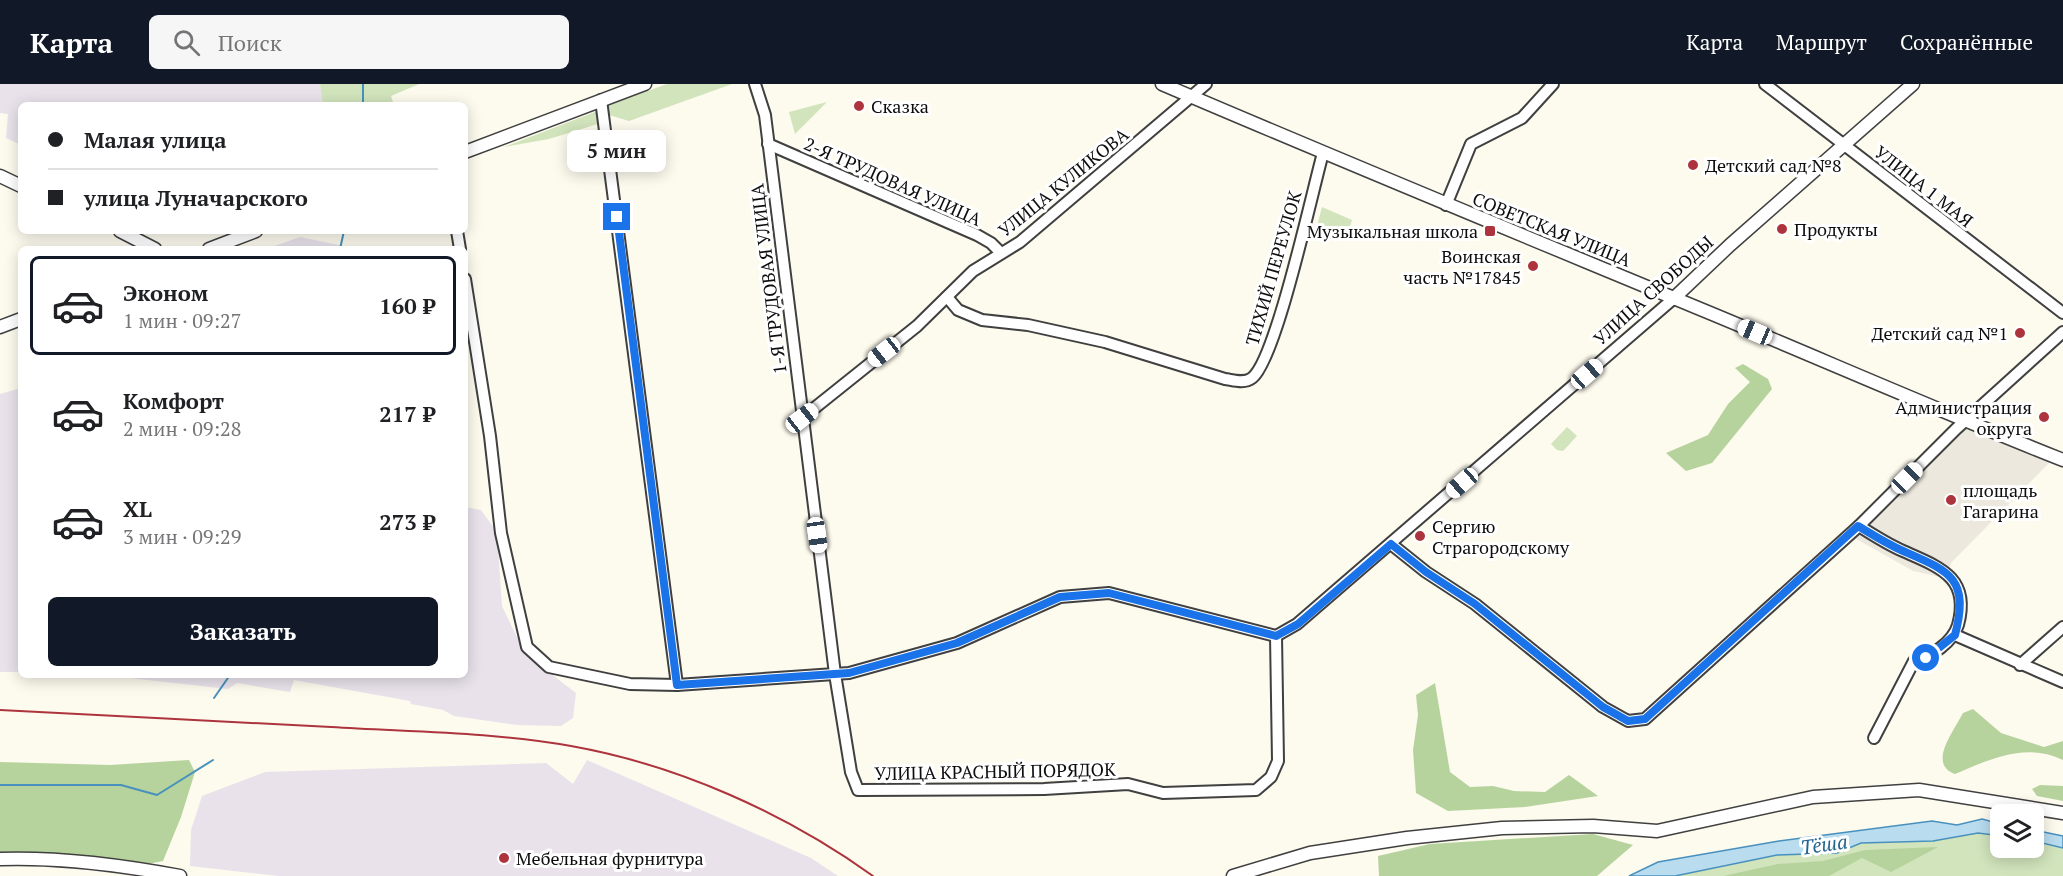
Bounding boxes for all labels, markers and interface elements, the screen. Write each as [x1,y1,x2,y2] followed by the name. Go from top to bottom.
[149,15,569,69] search box
[30,24,113,61] text: Карта
[170,26,203,59] icon: search
[218,28,282,57] text: Поиск
[1686,28,1743,56] text: Карта
[1776,28,1867,56] text: Маршрут
[1900,28,2033,56] text: Сохранённые
[871,94,929,118] place label: Сказка
[852,99,866,113] marker: Сказка
[993,122,1134,242] street label: УЛИЦА КУЛИКОВА
[84,125,227,154] text: Малая улица
[568,130,666,172] callout: 5 мин
[801,131,986,231] street label: 2-Я ТРУДОВАЯ УЛИЦА
[587,137,646,164] text: 5 мин
[1870,140,1978,232] street label: УЛИЦА 1 МАЯ
[1705,153,1842,177] place label: Детский сад №8
[1686,158,1700,172] marker: Детский сад №8
[744,182,792,376] street label: 1-Я ТРУДОВАЯ УЛИЦА
[84,183,308,212] text: улица Луначарского
[1469,186,1635,272] street label: СОВЕТСКАЯ УЛИЦА
[1239,187,1307,348] street label: ТИХИЙ ПЕРЕУЛОК
[603,203,630,230] route end
[1794,217,1878,241] place label: Продукты
[1307,219,1478,243] place label: Музыкальная школа
[1775,222,1789,236] marker: Продукты
[1483,224,1497,238] marker: Музыкальная школа
[1588,230,1718,350] street label: УЛИЦА СВОБОДЫ
[1403,244,1521,289] place label: Воинская часть №17845
[1526,259,1540,273] marker: Воинская часть №17845
[123,278,208,307] text: Эконом
[51,279,105,333] icon: car
[379,291,435,320] text: 160 ₽
[123,307,241,334] text: 1 мин · 09:27
[1735,317,1775,347] car
[1871,321,2008,345] place label: Детский сад №1
[2013,326,2027,340] marker: Детский сад №1
[864,334,904,370] car
[1568,355,1606,393] car
[123,386,224,415] text: Комфорт
[51,387,105,441] icon: car
[1895,395,2032,440] place label: Администрация округа
[379,399,435,428] text: 217 ₽
[782,400,822,436] car
[2037,410,2051,424] marker: Администрация округа
[123,415,241,442] text: 2 мин · 09:28
[1888,459,1926,497] car
[1443,464,1481,502] car
[1963,478,2039,523] place label: площадь Гагарина
[1944,493,1958,507] marker: площадь Гагарина
[123,494,152,523] text: XL
[51,495,105,549] icon: car
[379,507,435,536] text: 273 ₽
[1432,514,1570,559] place label: Сергию Страгородскому
[806,516,828,554] car
[123,523,241,550] text: 3 мин · 09:29
[1413,529,1427,543] marker: Сергию Страгородскому
[48,597,438,666] button: Заказать
[1912,644,1939,671] route start
[874,757,1116,785] street label: УЛИЦА КРАСНЫЙ ПОРЯДОК
[1990,804,2044,858] map controls
[1990,804,2044,858] button: layers
[1799,827,1849,861] water label: Тёша
[516,846,704,870] place label: Мебельная фурнитура
[497,851,511,865] marker: Мебельная фурнитура

